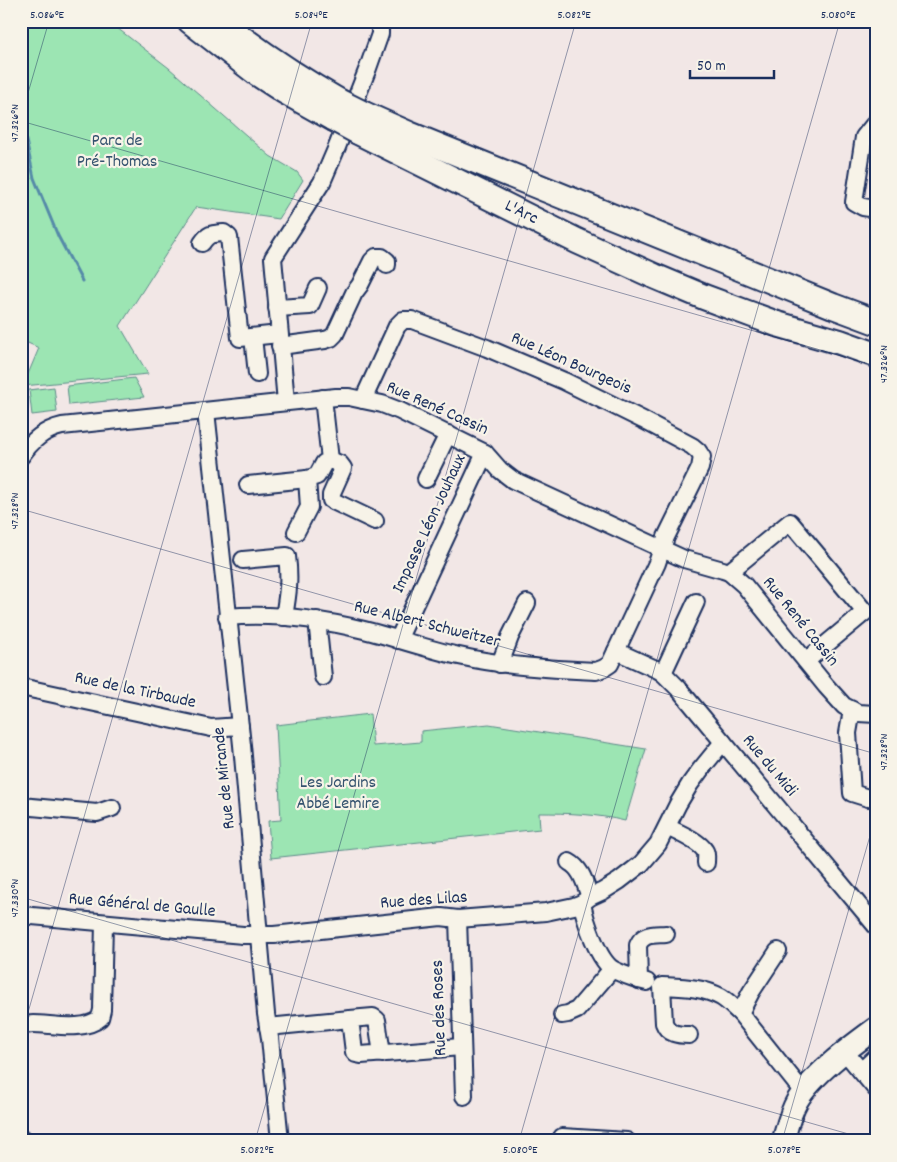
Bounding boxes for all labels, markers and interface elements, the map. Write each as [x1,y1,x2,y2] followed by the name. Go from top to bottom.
[30,7,65,24] text: 5.086°E
[294,7,328,24] text: 5.084°E
[557,7,591,24] text: 5.082°E
[821,7,856,24] text: 5.080°E
[690,48,773,80] scale bar
[697,56,726,78] text: 50 m
[7,104,24,142] text: 47.326°N
[77,129,157,175] park label: Parc de Pré-Thomas
[500,194,542,232] street label: L'Arc
[507,326,635,402] street label: Rue Léon Bourgeois
[876,345,893,383] text: 47.326°N
[382,375,492,443] street label: Rue René Cassin
[387,450,473,598] street label: Impasse Léon Jouhaux
[7,493,24,529] text: 47.328°N
[756,572,844,672] street label: Rue René Cassin
[351,595,503,655] street label: Rue Albert Schweitzer
[72,666,198,716] street label: Rue de la Tirbaude
[207,726,243,830] street label: Rue de Mirande
[735,729,803,803] street label: Rue du Midi
[876,734,893,770] text: 47.328°N
[297,771,379,817] park label: Les Jardins Abbé Lemire
[7,879,24,917] text: 47.330°N
[379,885,469,917] street label: Rue des Lilas
[68,887,217,925] street label: Rue Général de Gaulle
[426,959,454,1057] street label: Rue des Roses
[240,1142,274,1159] text: 5.082°E
[503,1142,538,1159] text: 5.080°E
[768,1142,801,1159] text: 5.078°E

